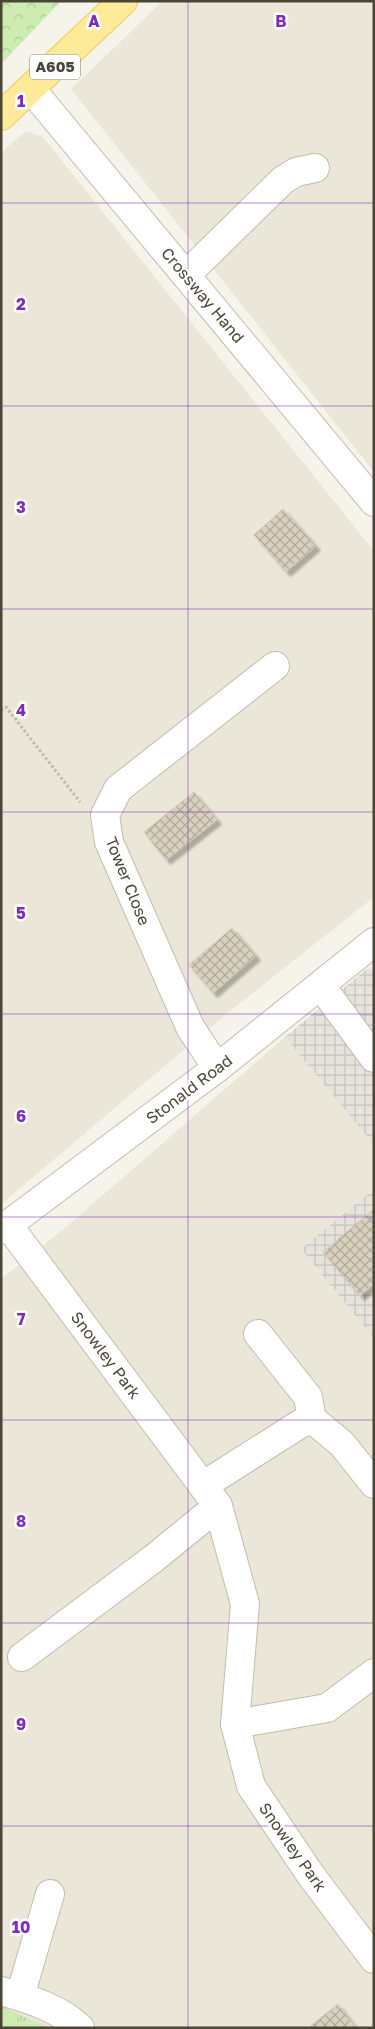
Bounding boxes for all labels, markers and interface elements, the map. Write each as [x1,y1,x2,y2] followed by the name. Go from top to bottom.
[88,11,100,31] text: A
[275,11,287,31] text: B
[30,54,80,80] road number: A605
[17,91,25,111] text: 1
[157,243,249,347] street label: Crossway Hand
[16,294,26,314] text: 2
[16,497,26,517] text: 3
[16,700,26,720] text: 4
[101,834,155,928] street label: Tower Close
[16,903,26,923] text: 5
[142,1050,236,1128] street label: Stonald Road
[16,1106,26,1126] text: 6
[67,1307,145,1403] street label: Snowley Park
[17,1309,26,1329] text: 7
[16,1511,26,1531] text: 8
[16,1714,26,1734] text: 9
[255,1799,331,1895] street label: Snowley Park
[12,1917,30,1937] text: 10

